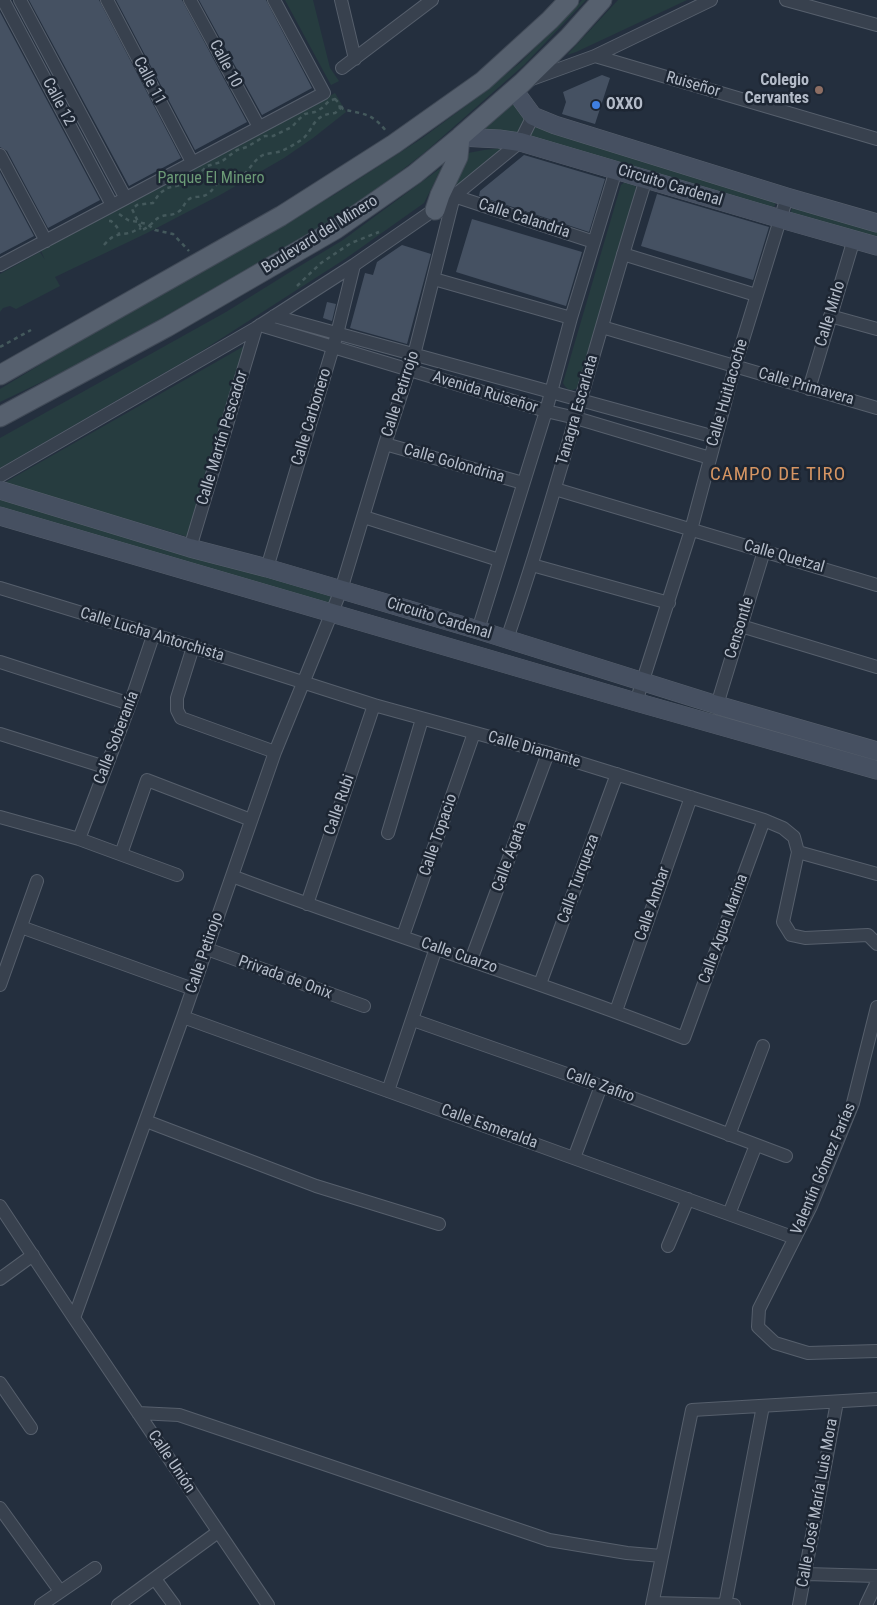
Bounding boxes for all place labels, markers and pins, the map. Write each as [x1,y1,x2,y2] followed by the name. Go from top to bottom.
[744,71,809,109] place label: Colegio Cervantes
[813,84,825,96] marker: Colegio Cervantes
[606,95,643,115] place label: OXXO
[590,99,602,111] marker: OXXO

